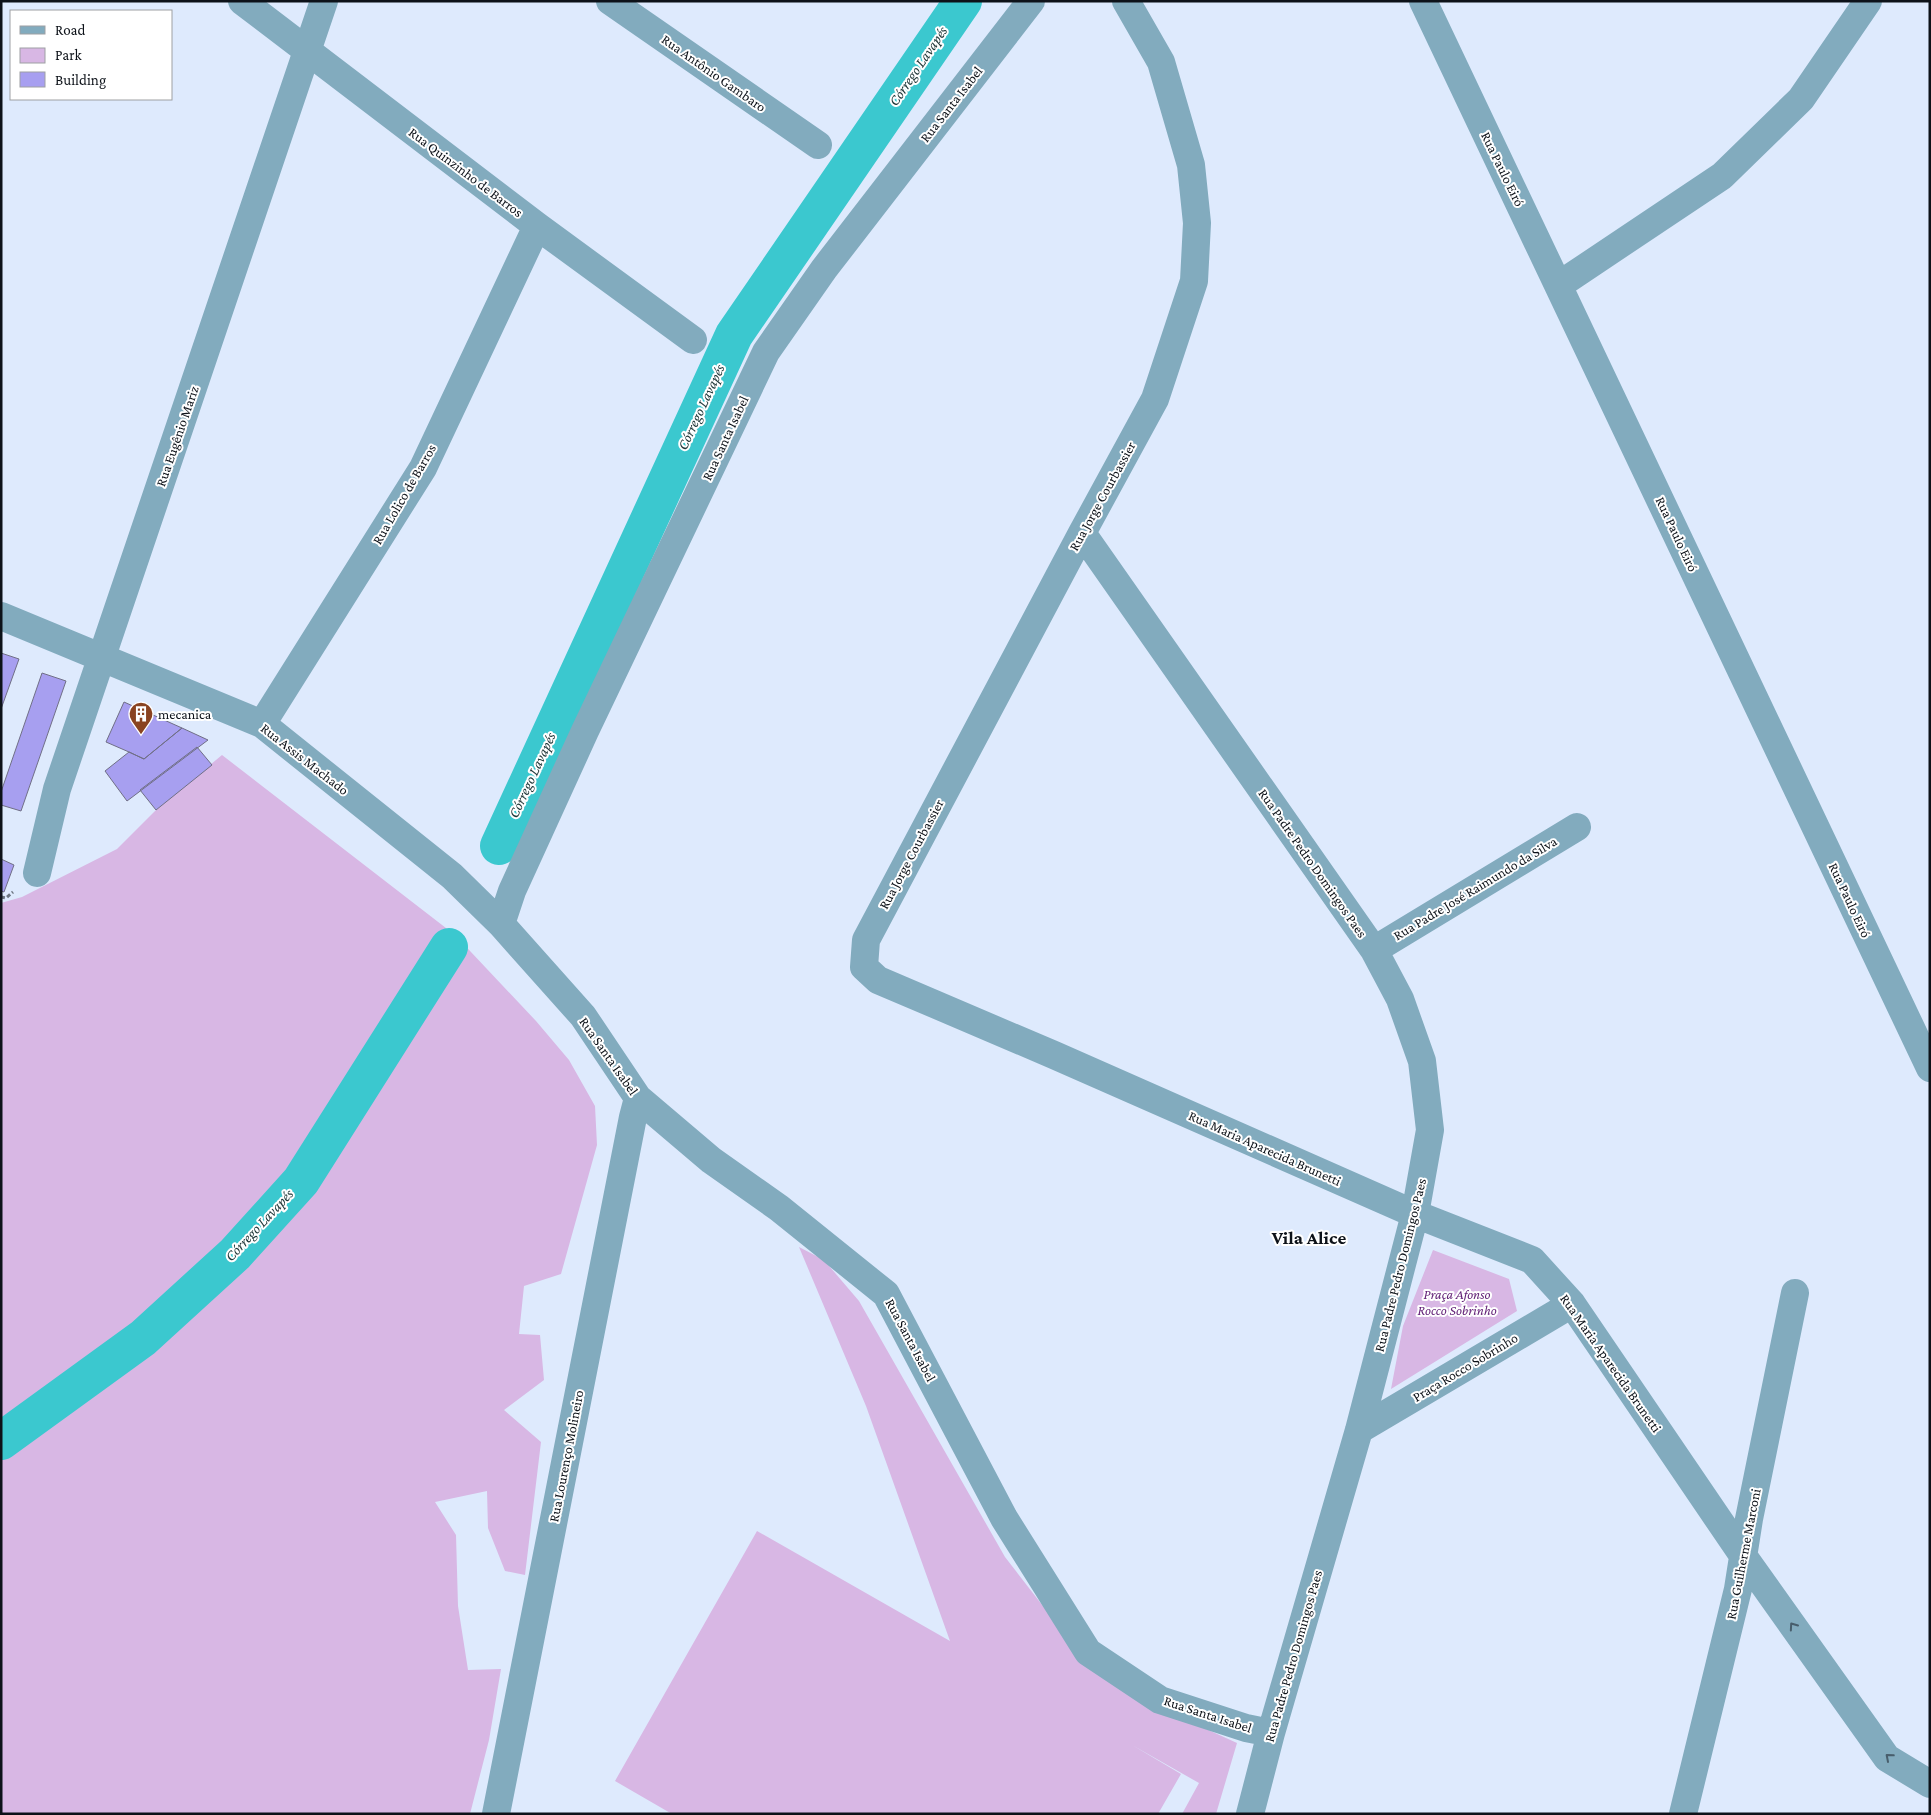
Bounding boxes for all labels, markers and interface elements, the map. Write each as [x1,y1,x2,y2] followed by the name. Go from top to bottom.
[10,10,172,100] legend
[55,22,86,38] text: Road
[886,23,951,109] water label: Córrego Lavapés
[659,31,769,115] street label: Rua Antônio Gambaro
[55,47,82,63] text: Park
[917,63,986,145] street label: Rua Santa Isabel
[55,72,106,89] text: Building
[406,124,526,220] street label: Rua Quinzinho de Barros
[1478,129,1528,209] street label: Rua Paulo Eiró
[674,361,729,453] water label: Córrego Lavapés
[152,384,202,488] street label: Rua Eugênio Mariz
[698,393,752,483] street label: Rua Santa Isabel
[1065,439,1139,553] street label: Rua Jorge Courbassier
[369,441,439,547] street label: Rua Lolico de Barros
[1653,494,1701,574] street label: Rua Paulo Eiró
[128,701,154,735] building icon: mecanica
[158,706,212,722] place label: mecanica
[258,720,352,798] street label: Rua Assis Machado
[505,729,560,821] water label: Córrego Lavapés
[1255,785,1371,941] street label: Rua Padre Pedro Domingos Paes
[875,796,947,912] street label: Rua Jorge Courbassier
[1390,833,1560,943] street label: Rua Padre José Raimundo da Silva
[1826,860,1874,940] street label: Rua Paulo Eiró
[576,1014,642,1098] street label: Rua Santa Isabel
[1186,1107,1344,1189] street label: Rua Maria Aparecida Brunetti
[1371,1177,1429,1353] street label: Rua Padre Pedro Domingos Paes
[222,1186,297,1265] water label: Córrego Lavapés
[1271,1227,1346,1248] district label: Vila Alice
[1417,1286,1497,1318] park label: Praça Afonso Rocco Sobrinho
[1557,1291,1665,1436] street label: Rua Maria Aparecida Brunetti
[882,1296,940,1384] street label: Rua Santa Isabel
[1409,1329,1521,1405] street label: Praça Rocco Sobrinho
[545,1389,587,1523] street label: Rua Lourenço Molineiro
[1722,1487,1764,1621] street label: Rua Guilherme Marconi
[1261,1568,1325,1744] street label: Rua Padre Pedro Domingos Paes
[1790,1623,1799,1632] one-way arrow
[1162,1692,1254,1736] street label: Rua Santa Isabel
[1886,1754,1895,1763] one-way arrow

